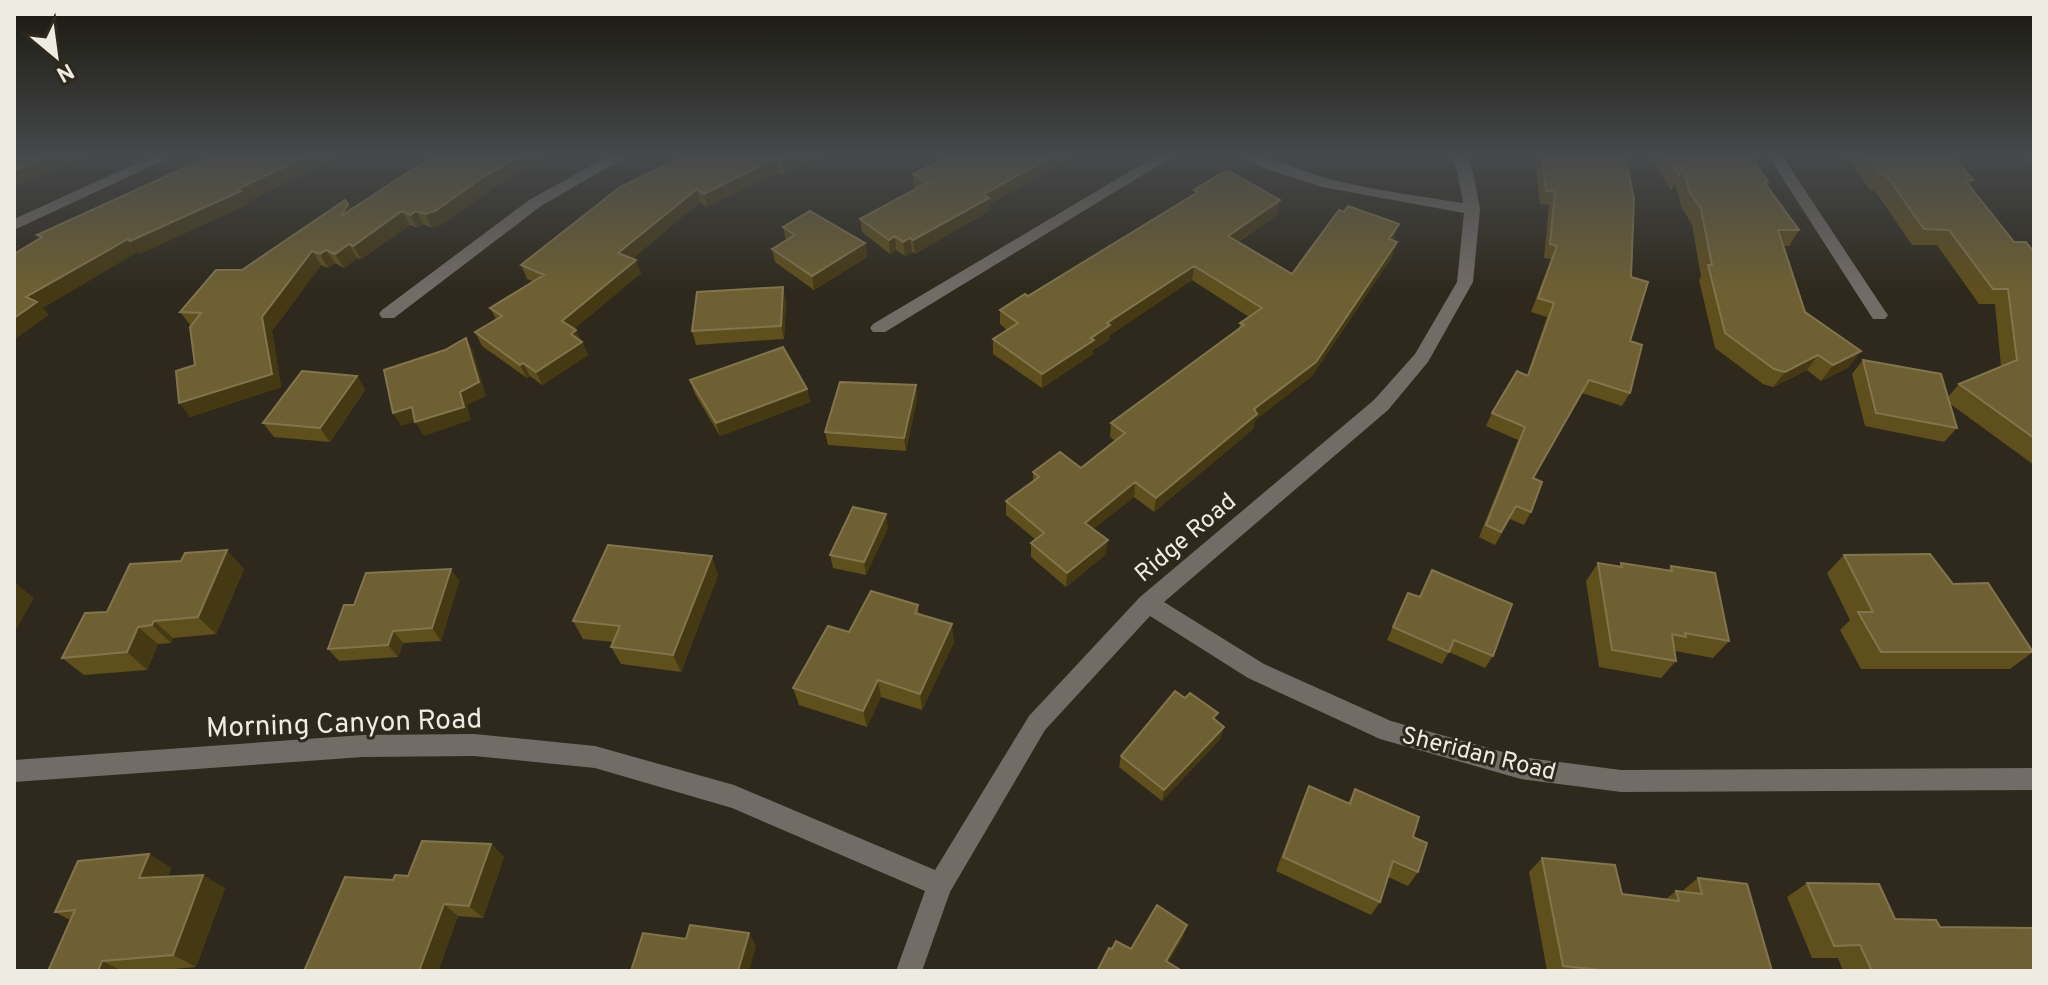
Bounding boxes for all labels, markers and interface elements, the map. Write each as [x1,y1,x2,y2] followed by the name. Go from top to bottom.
[16,16,96,96] north arrow
[51,56,78,87] text: N
[1130,487,1243,590] street label: Ridge Road
[205,702,483,748] street label: Morning Canyon Road
[1398,721,1559,789] street label: Sheridan Road

